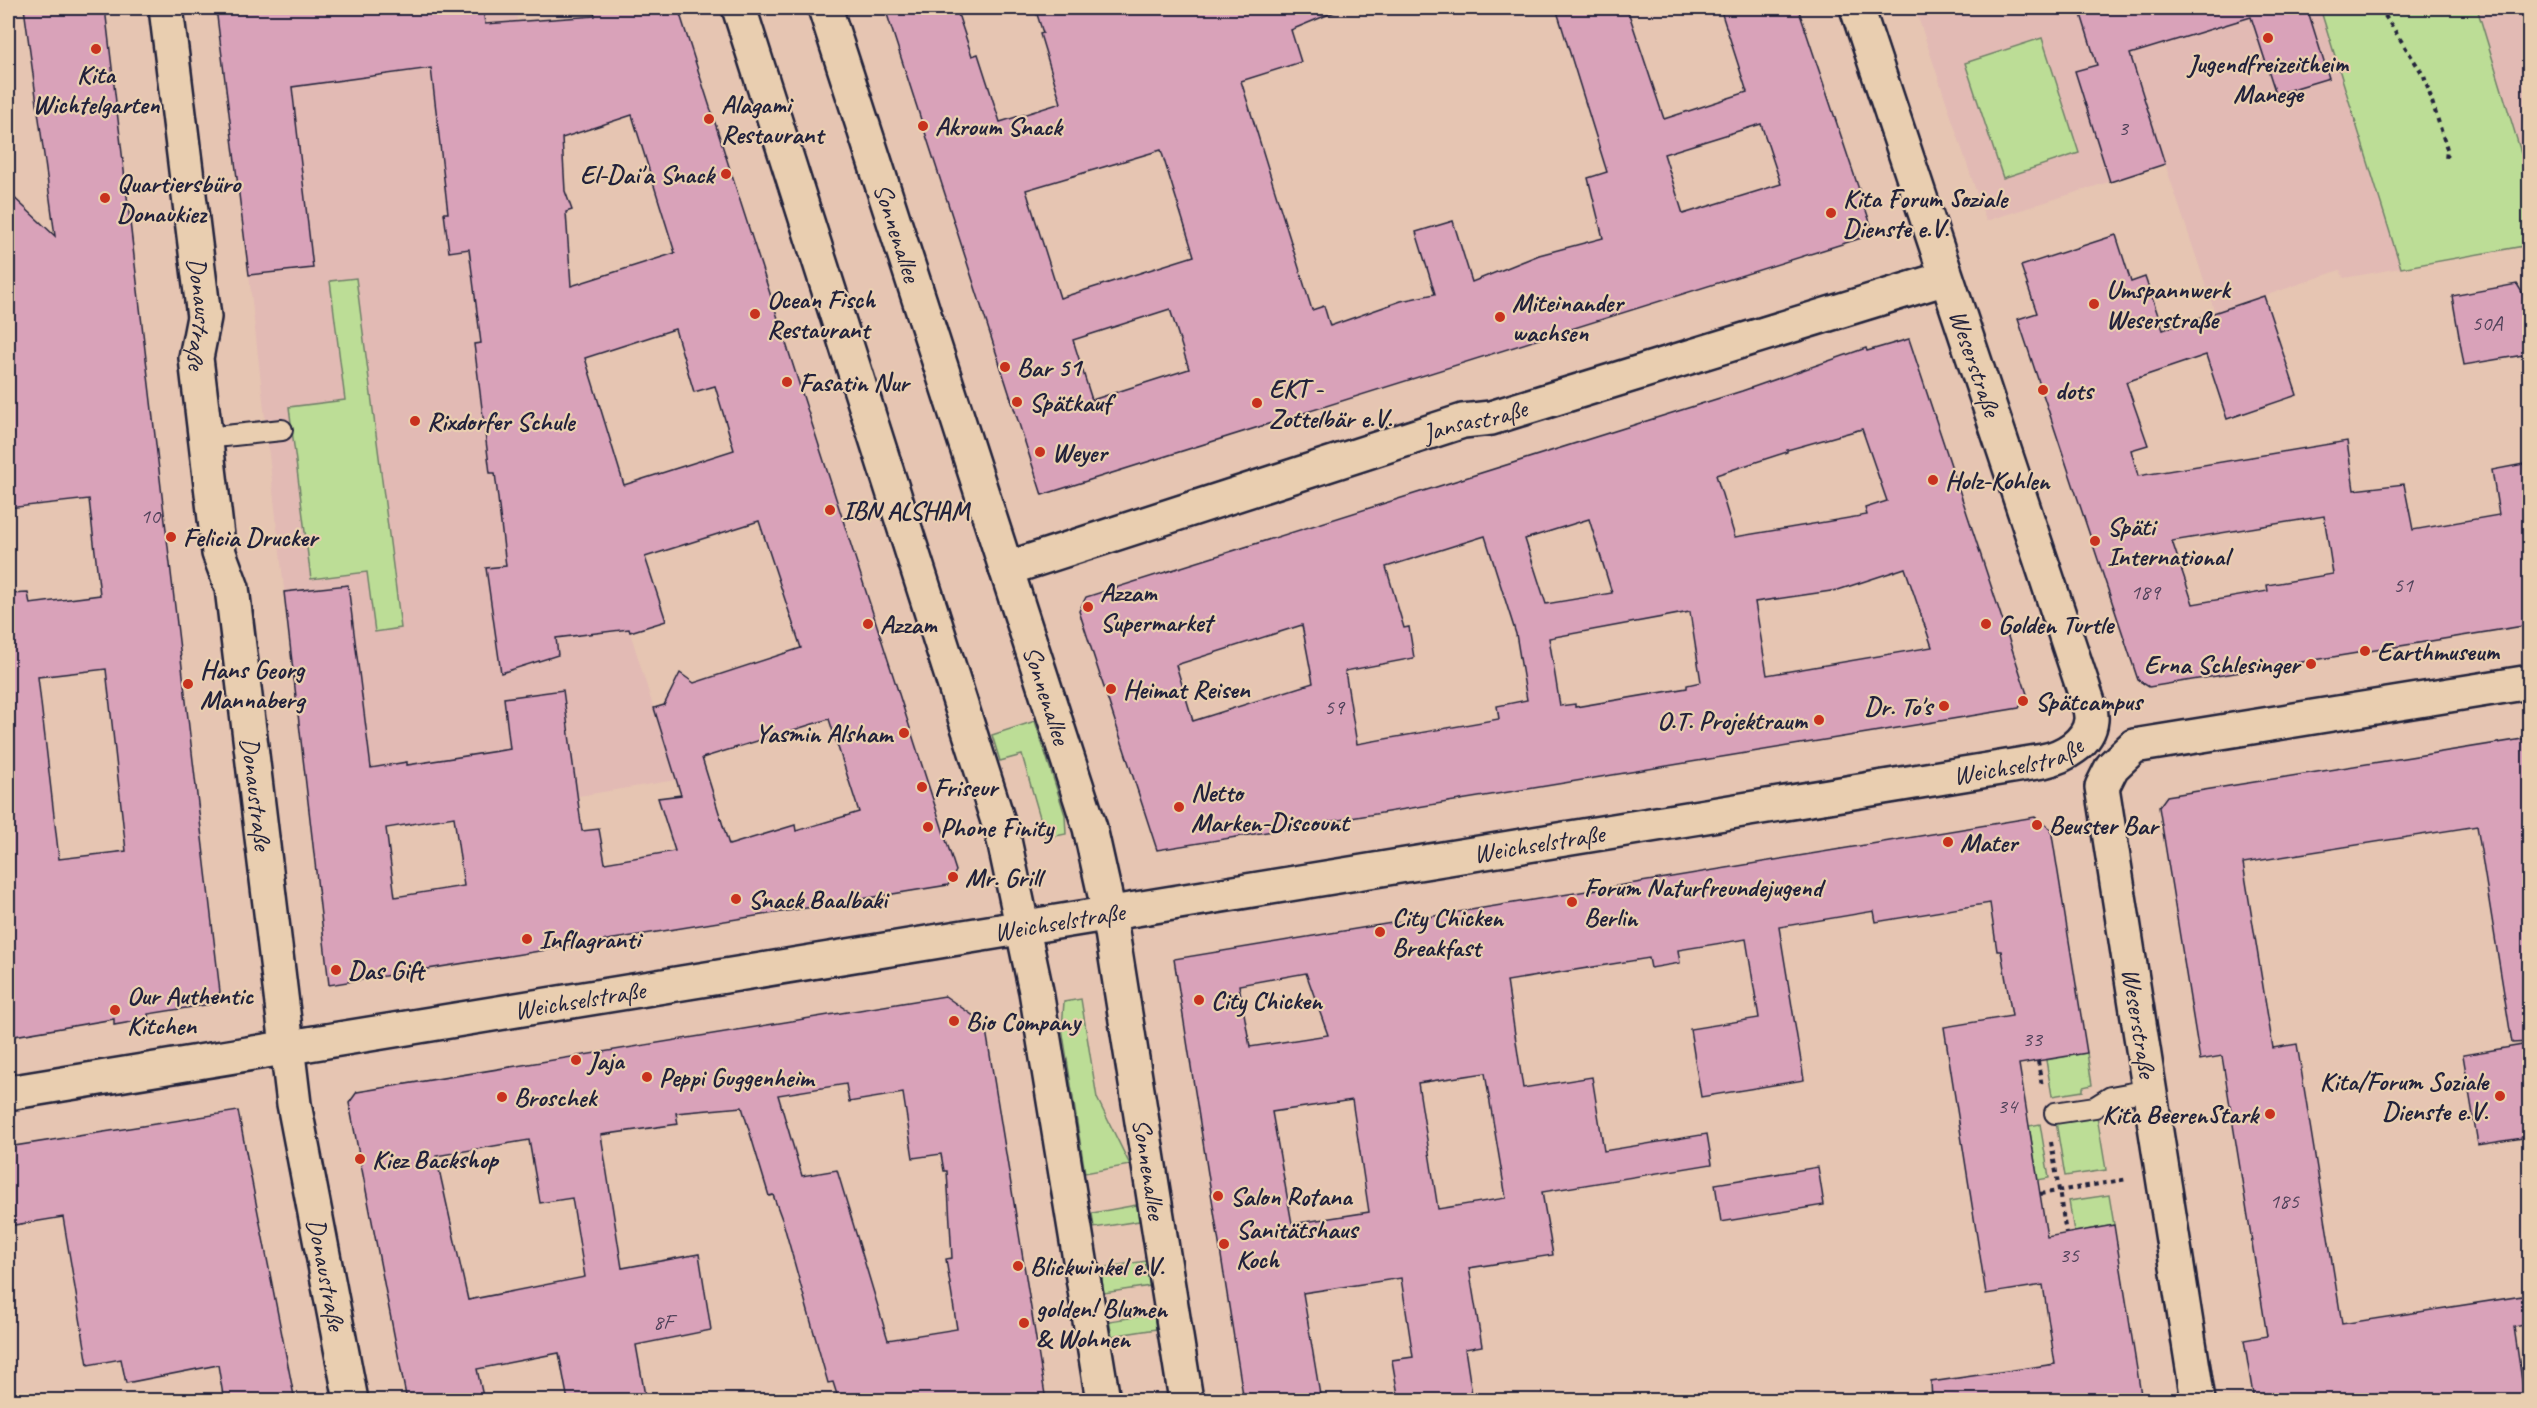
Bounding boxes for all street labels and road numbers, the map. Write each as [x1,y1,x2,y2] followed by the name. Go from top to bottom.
[866,179,929,287] street label: Sonnenallee
[179,256,221,374] street label: Donaustraße
[1941,305,2009,423] street label: Weserstraße
[1416,391,1533,450] street label: Jansastraße
[1016,642,1079,750] street label: Sonnenallee
[1951,729,2092,792] street label: Weichselstraße
[234,736,280,854] street label: Donaustraße
[1471,816,1609,870] street label: Weichselstraße
[991,894,1129,948] street label: Weichselstraße
[2114,966,2164,1083] street label: Weserstraße
[512,972,650,1027] street label: Weichselstraße
[1125,1116,1174,1223] street label: Sonnenallee
[300,1216,354,1336] street label: Donaustraße

